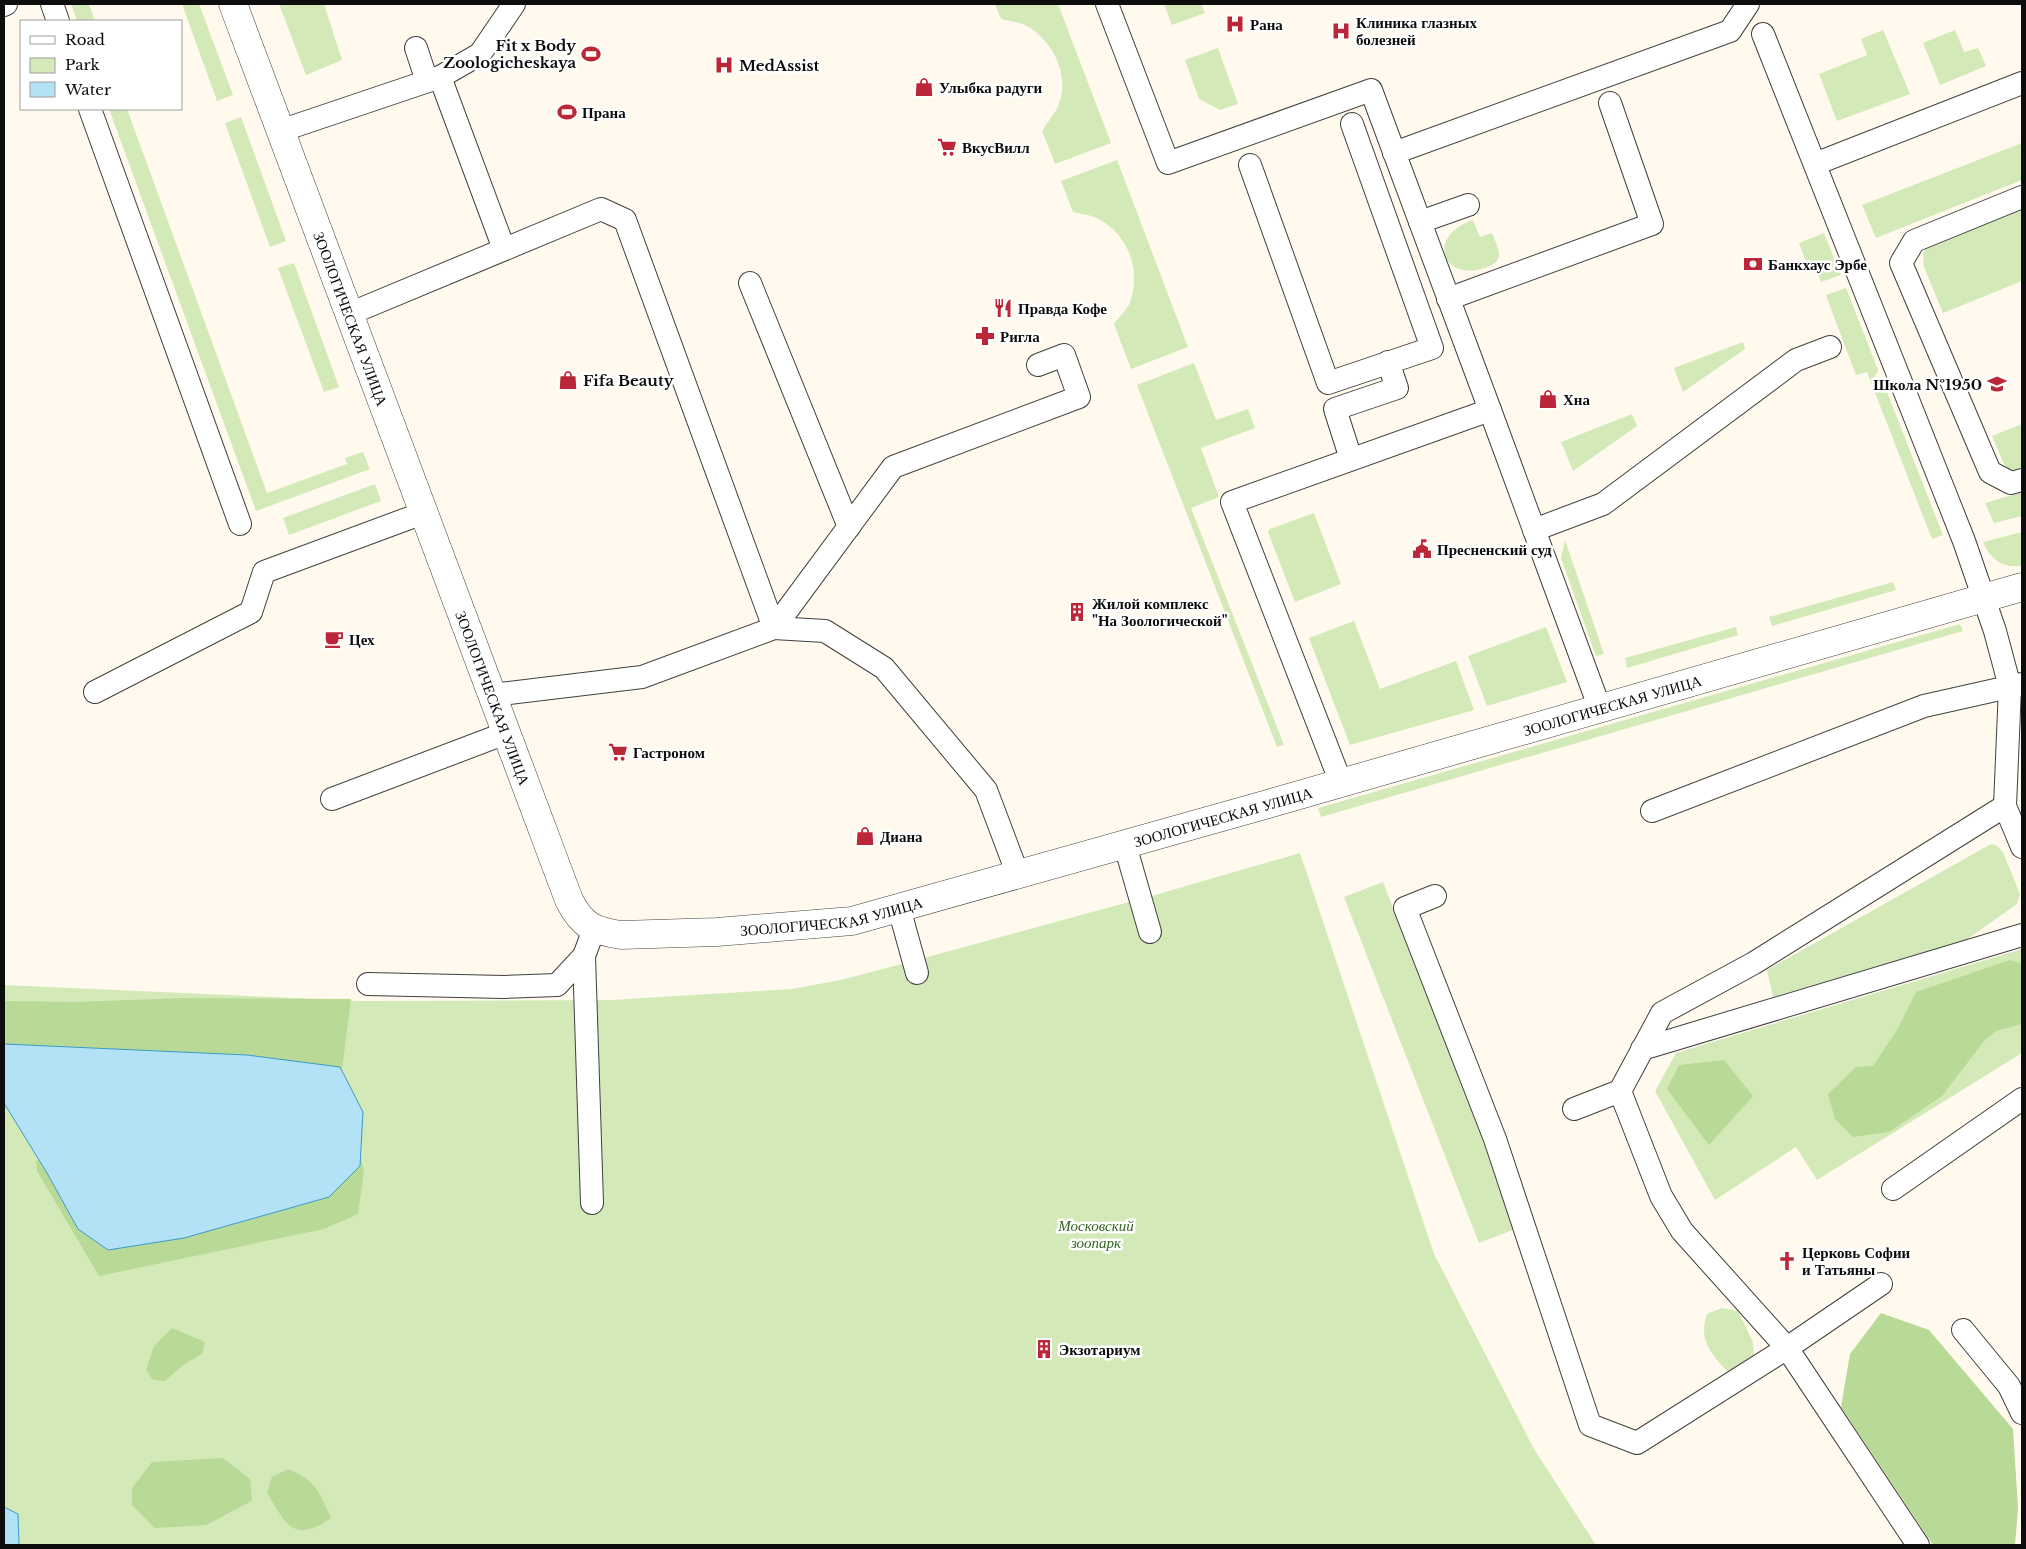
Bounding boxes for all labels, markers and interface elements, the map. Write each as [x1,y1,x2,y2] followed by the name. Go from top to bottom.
[1224,13,1246,35] hospital icon: Рана
[1356,13,1477,49] place label: Клиника глазных болезней
[1250,15,1283,34] place label: Рана
[20,20,182,110] legend
[1330,20,1352,42] hospital icon: Клиника глазных болезней
[65,30,105,49] text: Road
[443,36,576,72] place label: Fit x Body Zoologicheskaya
[580,43,602,65] sports icon: Fit x Body Zoologicheskaya
[713,54,735,76] hospital icon: MedAssist
[65,55,101,74] text: Park
[739,56,820,75] place label: MedAssist
[913,76,935,98] shop icon: Улыбка радуги
[939,78,1043,97] place label: Улыбка радуги
[64,80,112,99] text: Water
[556,101,578,123] sports icon: Прана
[582,103,626,122] place label: Прана
[936,136,958,158] supermarket icon: ВкусВилл
[962,138,1030,157] place label: ВкусВилл
[310,229,392,409] street label: ЗООЛОГИЧЕСКАЯ УЛИЦА
[1742,253,1764,275] bank icon: Банкхаус Эрбе
[1768,255,1867,274] place label: Банкхаус Эрбе
[992,297,1014,319] restaurant icon: Правда Кофе
[1018,299,1107,318] place label: Правда Кофе
[974,325,996,347] pharmacy icon: Ригла
[1000,327,1040,346] place label: Ригла
[557,369,579,391] shop icon: Fifa Beauty
[583,371,674,390] place label: Fifa Beauty
[1986,373,2008,395] school or university icon: Школа №1950
[1873,375,1982,394] place label: Школа №1950
[1537,388,1559,410] shop icon: Хна
[1563,390,1590,409] place label: Хна
[1411,538,1433,560] public building icon: Пресненский суд
[1437,540,1552,559] place label: Пресненский суд
[1092,594,1228,630] place label: Жилой комплекс "На Зоологической"
[1066,601,1088,623] building icon: Жилой комплекс "На Зоологической"
[452,608,535,788] street label: ЗООЛОГИЧЕСКАЯ УЛИЦА
[323,628,345,650] cafe icon: Цех
[349,630,375,649] place label: Цех
[1521,670,1704,740] street label: ЗООЛОГИЧЕСКАЯ УЛИЦА
[607,741,629,763] supermarket icon: Гастроном
[633,743,705,762] place label: Гастроном
[1131,782,1315,851] street label: ЗООЛОГИЧЕСКАЯ УЛИЦА
[854,825,876,847] shop icon: Диана
[880,827,923,846] place label: Диана
[739,892,925,940] street label: ЗООЛОГИЧЕСКАЯ УЛИЦА
[1057,1216,1134,1252] park label: Московский зоопарк
[1802,1243,1911,1279] place label: Церковь Софии и Татьяны
[1776,1250,1798,1272] church icon: Церковь Софии и Татьяны
[1033,1338,1055,1360] building icon: Экзотариум
[1059,1340,1140,1359] place label: Экзотариум

